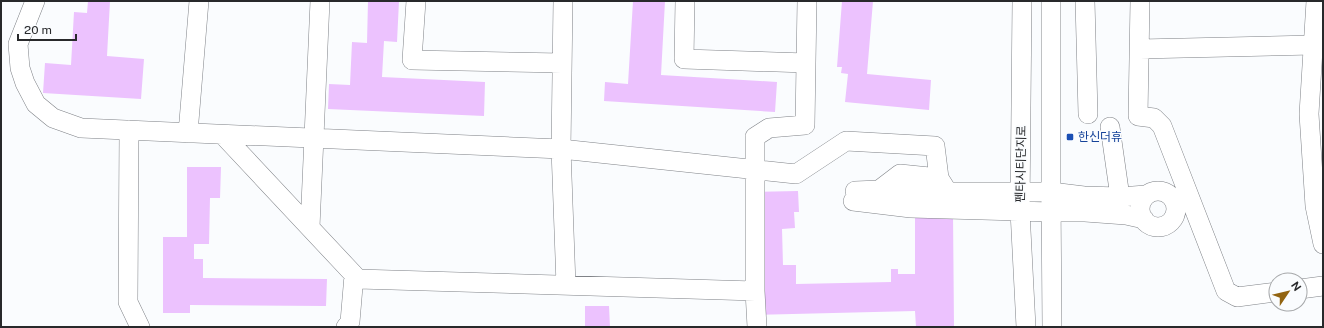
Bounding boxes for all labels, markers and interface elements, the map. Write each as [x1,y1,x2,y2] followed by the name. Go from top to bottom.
[18,16,76,42] scale bar
[24,23,52,37] text: 20 m
[1013,125,1029,203] street label: 펜타시티단지로
[1078,130,1122,144] place label: 한신더휴
[1065,132,1075,142] marker: 한신더휴
[1268,272,1308,312] north arrow
[1289,279,1304,293] text: N

